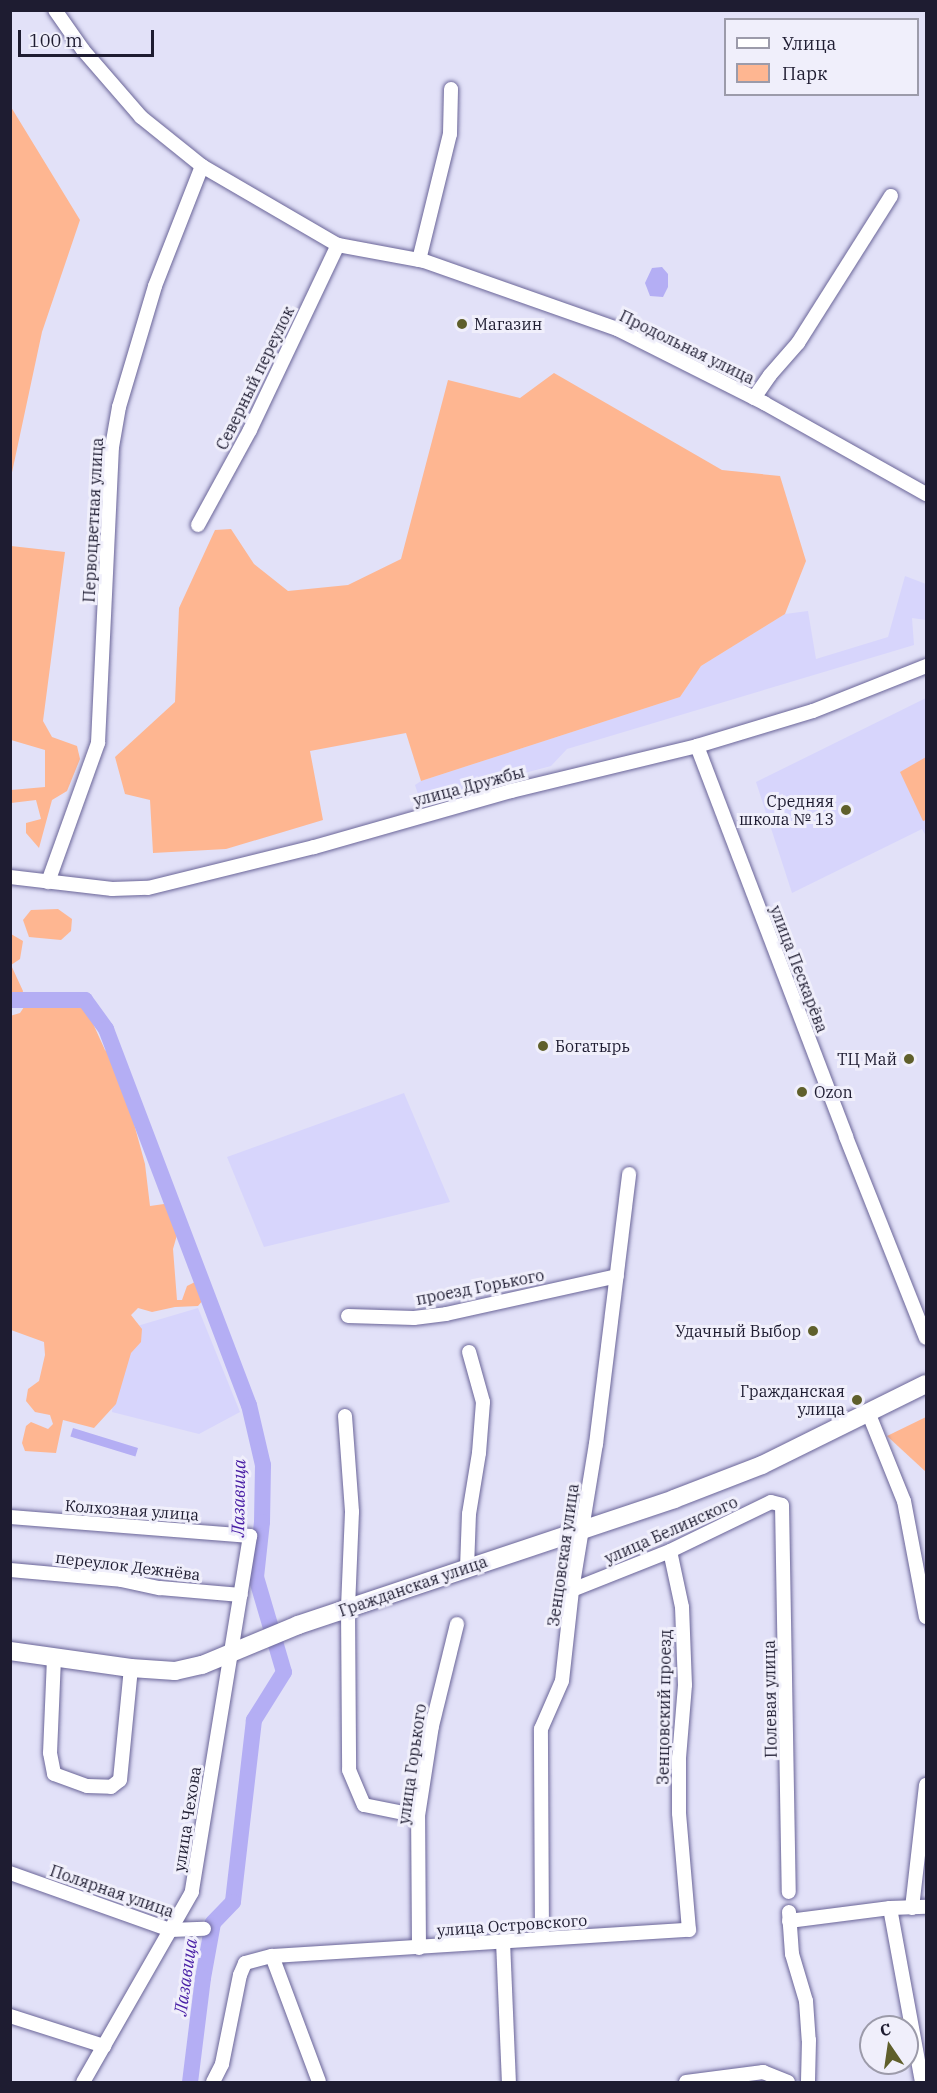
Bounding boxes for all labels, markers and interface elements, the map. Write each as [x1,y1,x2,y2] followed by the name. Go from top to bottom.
[21,18,158,56] scale bar
[724,18,919,96] legend
[29,29,83,52] text: 100 m
[782,32,836,55] text: Улица
[782,62,828,85] text: Парк
[212,303,298,453] street label: Северный переулок
[616,306,758,388] street label: Продольная улица
[474,314,542,334] place label: Магазин
[455,317,469,331] marker: Магазин
[79,437,107,603] street label: Первоцветная улица
[411,762,527,810] street label: улица Дружбы
[739,791,834,829] place label: Средняя школа № 13
[839,803,853,817] marker: Средняя школа № 13
[766,903,832,1035] street label: улица Пескарёва
[555,1036,630,1056] place label: Богатырь
[536,1039,550,1053] marker: Богатырь
[837,1049,897,1069] place label: ТЦ Май
[902,1052,916,1066] marker: ТЦ Май
[814,1082,853,1102] place label: Ozon
[795,1085,809,1099] marker: Ozon
[414,1265,546,1309] street label: проезд Горького
[675,1321,801,1341] place label: Удачный Выбор
[806,1324,820,1338] marker: Удачный Выбор
[740,1381,845,1419] place label: Гражданская улица
[850,1393,864,1407] marker: Гражданская улица
[228,1459,250,1537] water label: Лазавица
[543,1482,583,1628] street label: Зенцовская улица
[601,1492,741,1568] street label: улица Белинского
[64,1496,200,1524] street label: Колхозная улица
[54,1548,202,1584] street label: переулок Дежнёва
[336,1552,490,1620] street label: Гражданская улица
[653,1629,675,1785] street label: Зенцовский проезд
[759,1640,781,1758] street label: Полевая улица
[394,1702,430,1826] street label: улица Горького
[169,1765,205,1873] street label: улица Чехова
[47,1861,177,1921] street label: Полярная улица
[436,1910,588,1940] street label: улица Островского
[170,1937,202,2017] water label: Лазавица
[859,2015,919,2075] north arrow
[878,2018,893,2040] text: С

